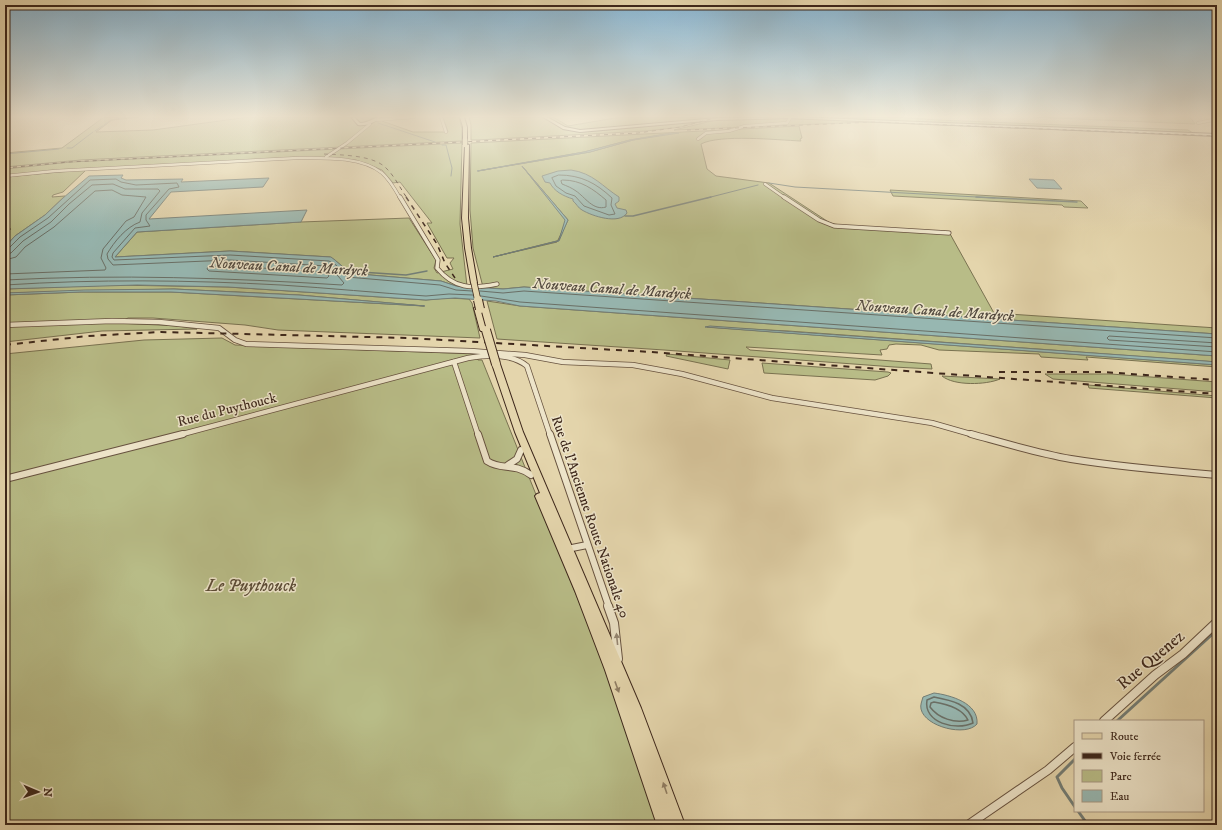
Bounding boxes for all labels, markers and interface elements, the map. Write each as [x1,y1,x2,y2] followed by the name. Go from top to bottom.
[208,253,369,281] water label: Nouveau Canal de Mardyck
[531,274,692,304] water label: Nouveau Canal de Mardyck
[854,296,1015,326] water label: Nouveau Canal de Mardyck
[176,389,278,431] street label: Rue du Puythouck
[547,413,633,621] street label: Rue de l'Ancienne Route Nationale 40
[205,575,297,597] park label: Le Puythouck
[1113,625,1190,695] street label: Rue Quenez
[613,633,620,645] one-way arrow
[614,681,620,693] one-way arrow
[1074,720,1204,812] legend
[1110,729,1138,744] text: Route
[1109,749,1161,764] text: Voie ferrée
[1110,769,1132,784] text: Parc
[18,772,58,812] north arrow
[662,782,668,794] one-way arrow
[40,788,54,797] text: N
[1110,789,1130,804] text: Eau

